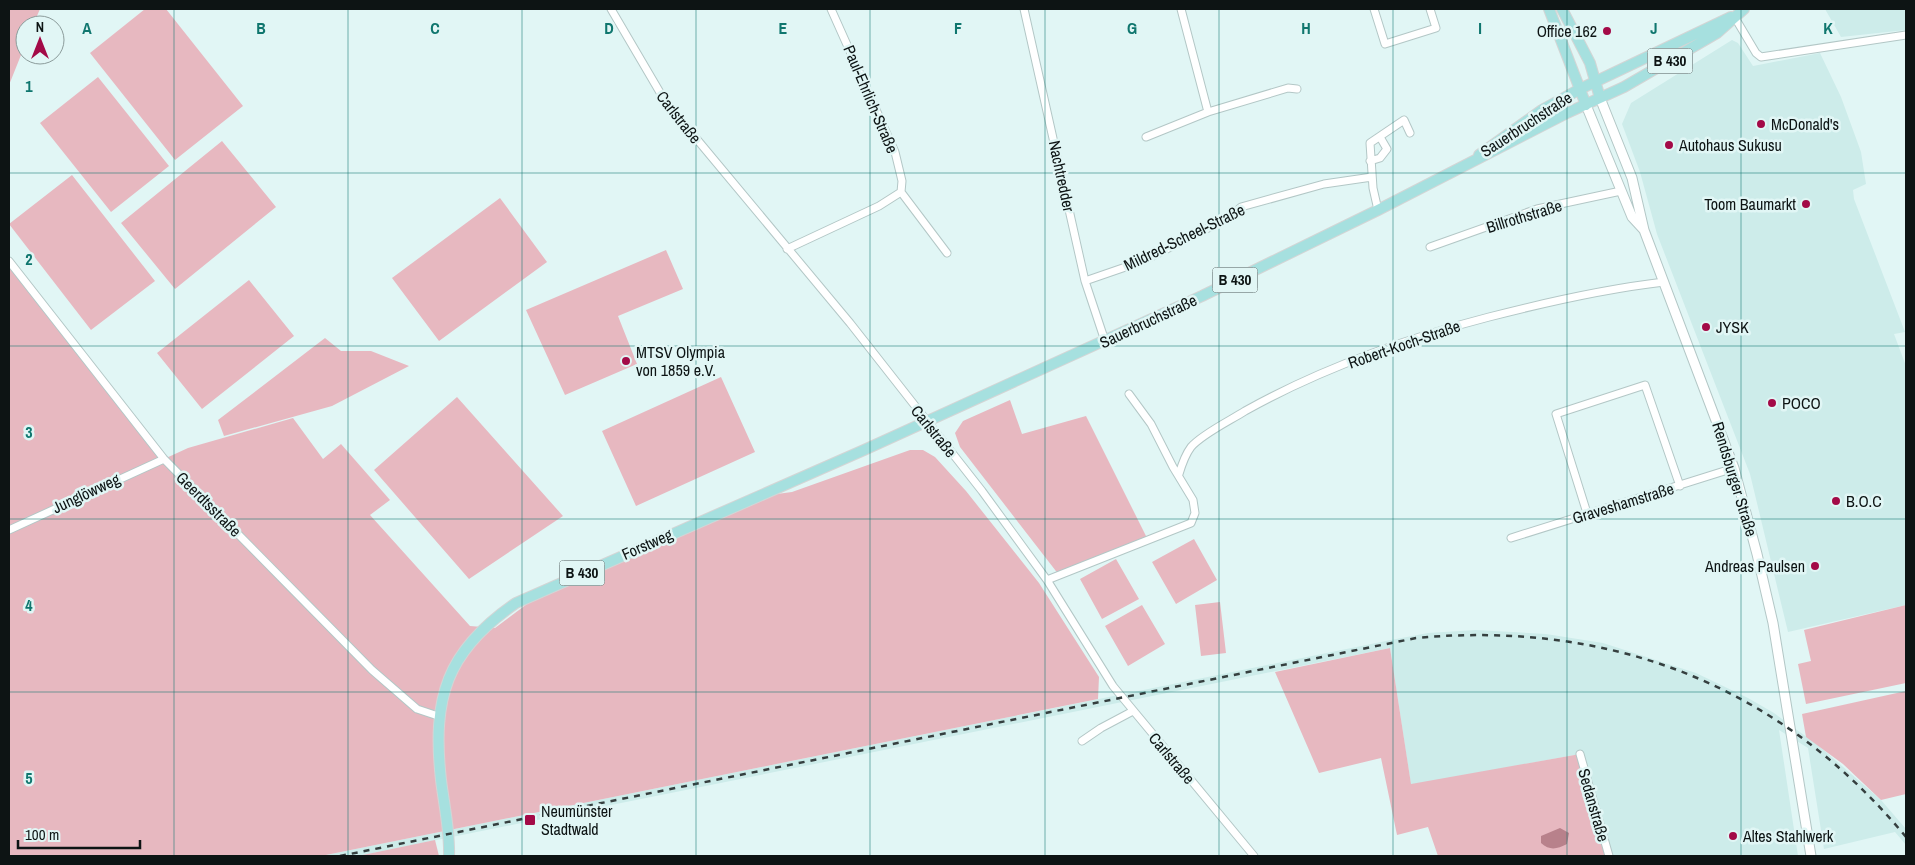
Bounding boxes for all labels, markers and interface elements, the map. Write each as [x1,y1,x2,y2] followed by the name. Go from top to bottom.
[15,15,65,65] north arrow
[82,17,92,39] text: A
[256,17,266,39] text: B
[430,17,440,39] text: C
[604,17,614,39] text: D
[779,17,788,39] text: E
[954,17,962,39] text: F
[1127,17,1137,39] text: G
[1301,17,1311,39] text: H
[1478,17,1482,39] text: I
[1650,17,1658,39] text: J
[1823,17,1833,39] text: K
[36,18,44,36] text: N
[1537,20,1597,42] place label: Office 162
[1601,25,1613,37] marker: Office 162
[838,42,904,156] street label: Paul-Ehrlich-Straße
[1648,48,1692,74] road number: B 430
[25,75,33,97] text: 1
[651,86,707,148] street label: Carlstraße
[1476,86,1576,162] street label: Sauerbruchstraße
[1771,113,1839,135] place label: McDonald's
[1755,118,1767,130] marker: McDonald's
[1678,134,1782,156] place label: Autohaus Sukusu
[1044,138,1080,214] street label: Nachtredder
[1663,139,1675,151] marker: Autohaus Sukusu
[1704,193,1796,215] place label: Toom Baumarkt
[1483,194,1565,238] street label: Billrothstraße
[1120,198,1248,276] street label: Mildred-Scheel-Straße
[1800,198,1812,210] marker: Toom Baumarkt
[25,248,33,270] text: 2
[1212,268,1258,292] road number: B 430
[1096,289,1200,353] street label: Sauerbruchstraße
[1345,314,1463,374] street label: Robert-Koch-Straße
[1716,316,1749,338] place label: JYSK
[1700,321,1712,333] marker: JYSK
[636,341,726,381] place label: MTSV Olympia von 1859 e.V.
[620,355,632,367] marker: MTSV Olympia von 1859 e.V.
[1782,392,1821,414] place label: POCO
[1766,397,1778,409] marker: POCO
[906,400,962,462] street label: Carlstraße
[1707,419,1763,539] street label: Rendsburger Straße
[25,421,33,443] text: 3
[49,467,124,518] street label: Junglöwweg
[172,467,246,541] street label: Geerdtsstraße
[1570,477,1676,529] street label: Graveshamstraße
[1846,490,1882,512] place label: B.O.C
[1830,495,1842,507] marker: B.O.C
[618,523,676,565] street label: Forstweg
[1704,555,1805,577] place label: Andreas Paulsen
[560,560,604,586] road number: B 430
[1809,560,1821,572] marker: Andreas Paulsen
[25,594,33,616] text: 4
[1144,727,1200,789] street label: Carlstraße
[1573,766,1615,844] street label: Sedanstraße
[25,767,33,789] text: 5
[541,800,613,840] place label: Neumünster Stadtwald
[523,813,537,827] marker: Neumünster Stadtwald
[18,818,140,850] scale bar
[25,824,59,845] text: 100 m
[1742,825,1834,847] place label: Altes Stahlwerk
[1727,830,1739,842] marker: Altes Stahlwerk

